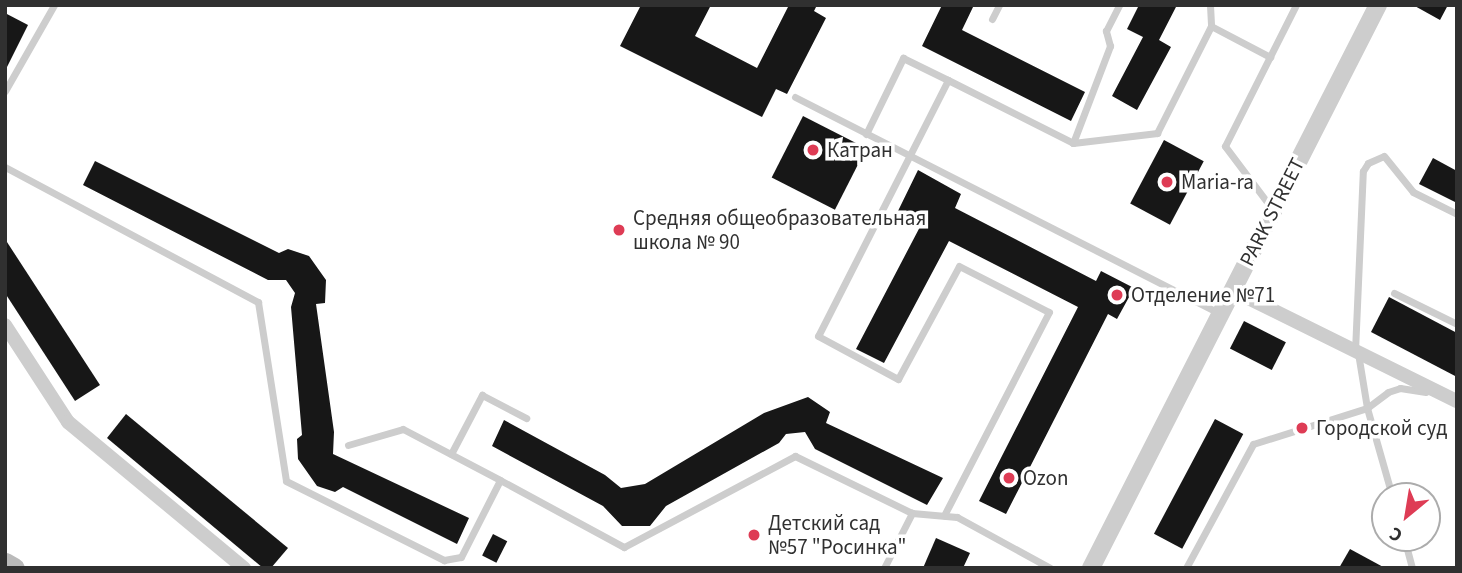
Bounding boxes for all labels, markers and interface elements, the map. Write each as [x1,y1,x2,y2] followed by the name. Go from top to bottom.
[827,137,893,163] place label: Катран
[805,142,821,158] marker: Катран
[1234,154,1310,270] street label: PARK STREET
[1181,169,1254,195] place label: Maria-ra
[1159,174,1175,190] marker: Maria-ra
[633,205,926,255] place label: Средняя общеобразовательная школа № 90
[611,222,627,238] marker: Средняя общеобразовательная школа № 90
[1131,282,1275,308] place label: Отделение №71
[1109,287,1125,303] marker: Отделение №71
[1316,415,1447,441] place label: Городской суд
[1294,420,1310,436] marker: Городской суд
[1023,465,1068,491] place label: Ozon
[1001,470,1017,486] marker: Ozon
[1371,482,1441,552] north arrow
[768,510,906,560] place label: Детский сад №57 "Росинка"
[1385,519,1408,548] text: С
[746,527,762,543] marker: Детский сад №57 "Росинка"

